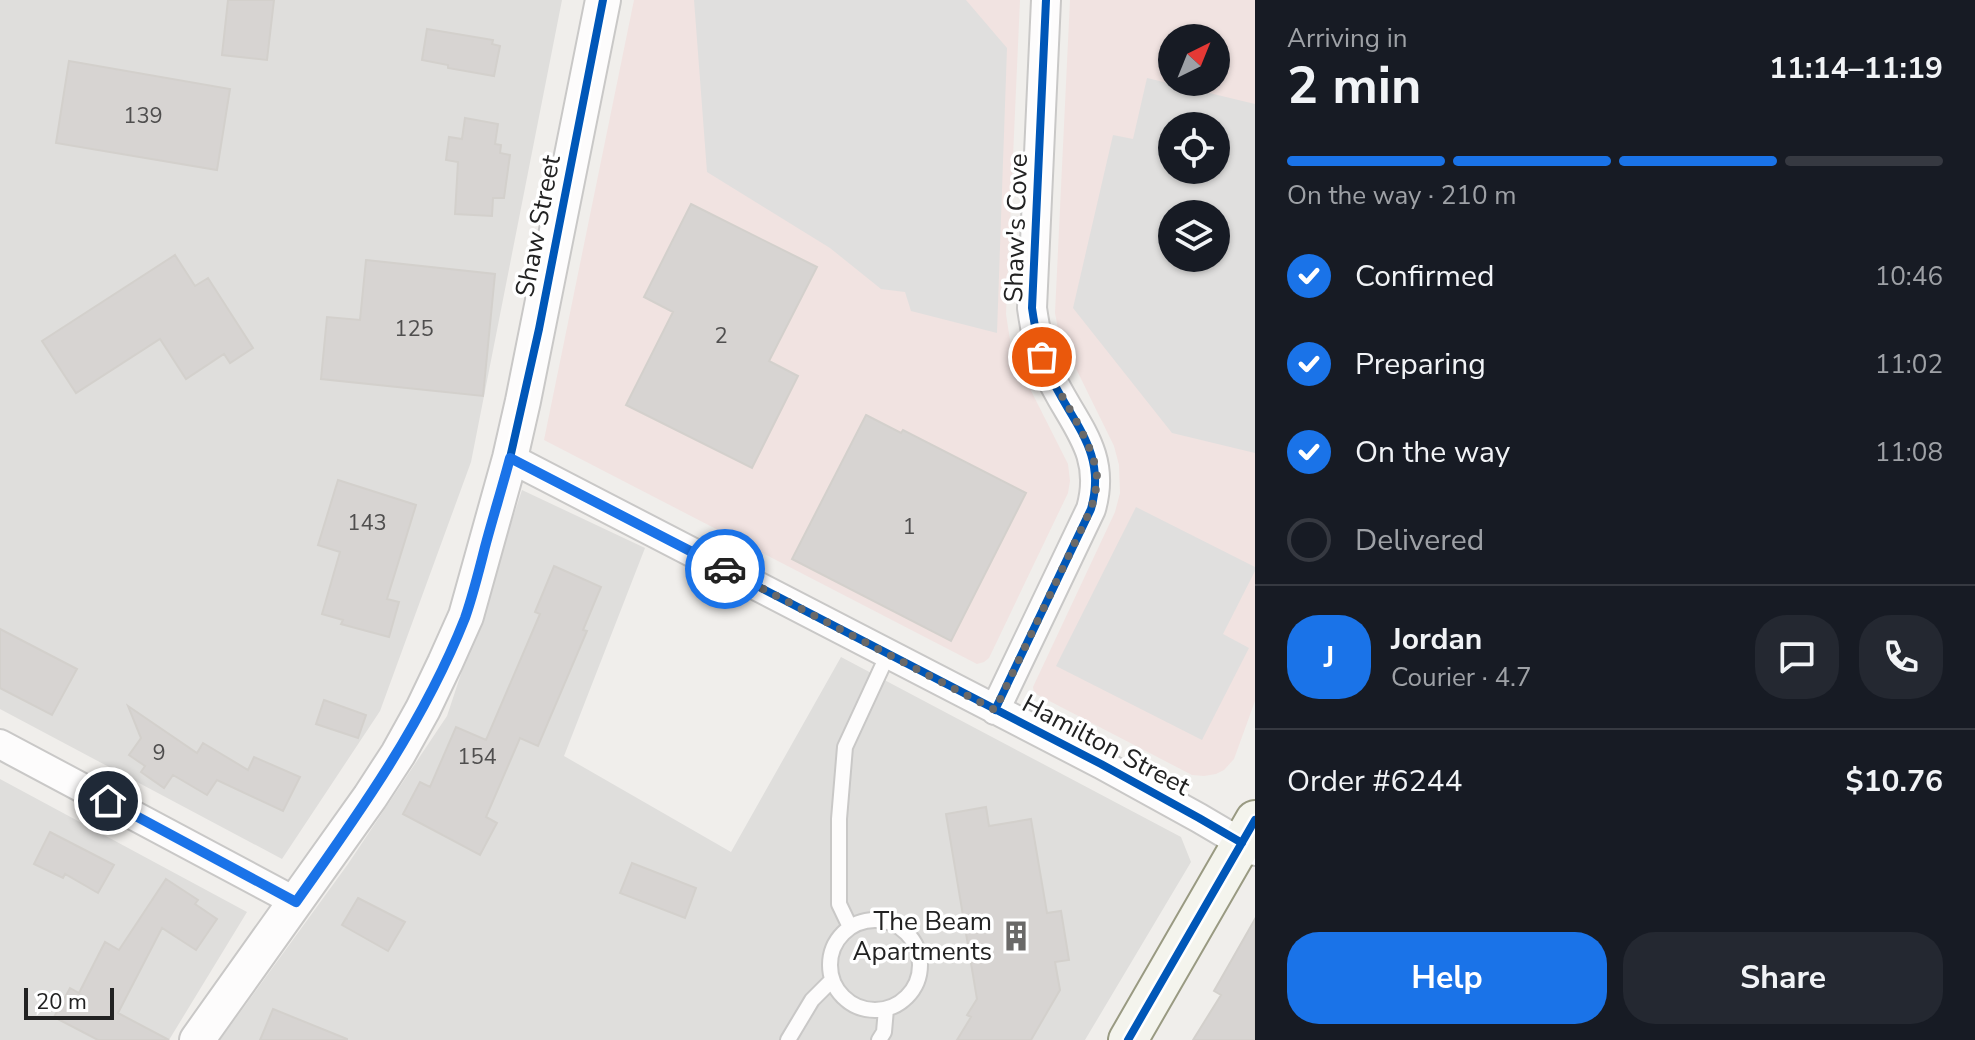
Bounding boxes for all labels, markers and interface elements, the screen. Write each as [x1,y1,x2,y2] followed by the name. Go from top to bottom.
[1287,21,1408,56] text: Arriving in
[1158,24,1230,96] north arrow
[1158,24,1230,272] map controls
[1769,48,1943,89] text: 11:14–11:19
[1287,50,1422,121] text: 2 min
[123,101,163,131] house number: 139
[1158,112,1230,184] button: locate
[507,151,569,300] street label: Shaw Street
[996,153,1036,303] street label: Shaw's Cove
[1287,178,1516,213] text: On the way · 210 m
[1158,200,1230,272] button: layers
[1287,254,1331,298] icon: check
[1355,256,1495,297] text: Confirmed
[1875,259,1943,294] text: 10:46
[394,314,434,344] house number: 125
[714,321,728,351] house number: 2
[1008,323,1076,391] pin
[1020,335,1064,379] icon: bag
[1287,342,1331,386] icon: check
[1355,344,1486,385] text: Preparing
[1875,347,1943,382] text: 11:02
[1287,430,1331,474] icon: check
[1355,432,1510,473] text: On the way
[1875,435,1943,470] text: 11:08
[347,508,387,538] house number: 143
[902,512,916,542] house number: 1
[1355,520,1484,561] text: Delivered
[685,529,765,609] courier
[703,547,747,591] icon: car
[1755,615,1839,699] button: chat
[1859,615,1943,699] button: phone
[1391,619,1482,660] text: Jordan
[1324,637,1334,678] text: J
[1391,660,1532,695] text: Courier · 4.7
[1016,686,1197,804] street label: Hamilton Street
[152,738,166,768] house number: 9
[457,742,497,772] house number: 154
[1287,761,1462,802] text: Order #6244
[1846,761,1943,802] text: $10.76
[74,767,142,835] pin
[86,779,130,823] icon: home
[853,904,992,969] place label: The Beam Apartments
[999,919,1033,953] building icon: The Beam Apartments
[1287,932,1607,1024] button: Help
[1623,932,1943,1024] button: Share
[24,984,114,1020] scale bar
[36,987,87,1017] text: 20 m

